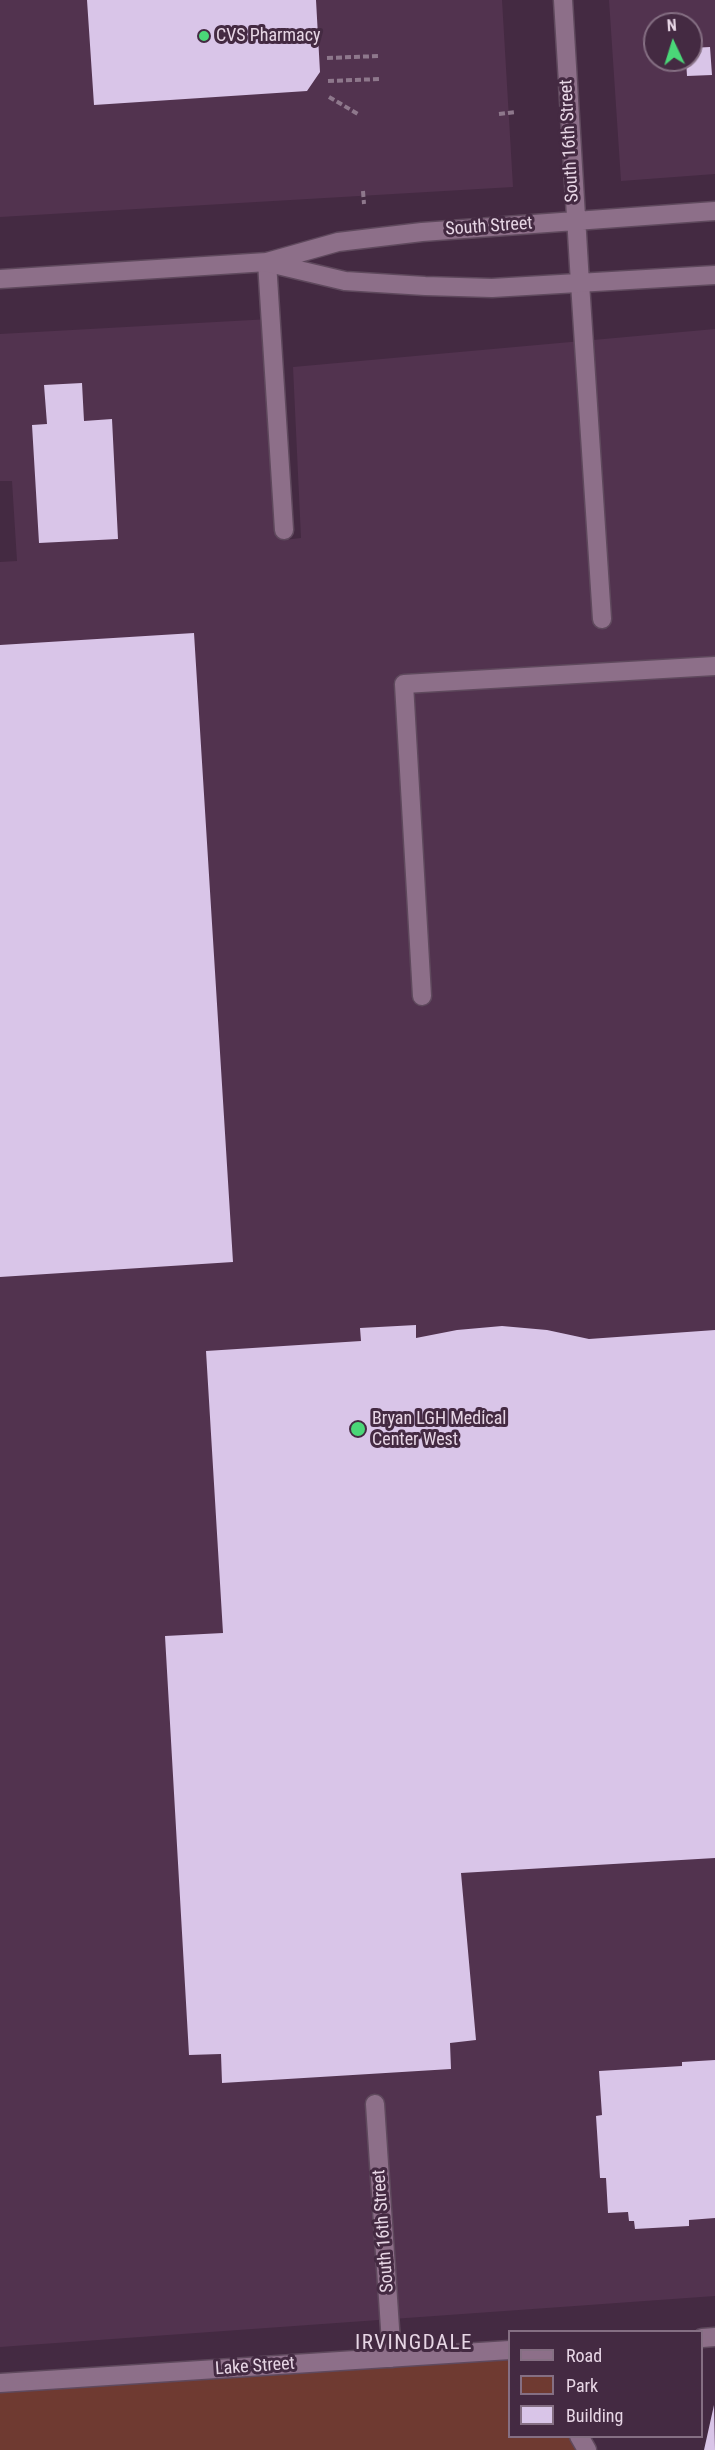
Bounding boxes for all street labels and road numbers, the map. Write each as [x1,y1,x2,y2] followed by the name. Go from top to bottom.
[556,79,584,203] street label: South 16th Street
[445,213,533,241] street label: South Street
[369,2169,399,2293] street label: South 16th Street
[214,2353,296,2381] street label: Lake Street

